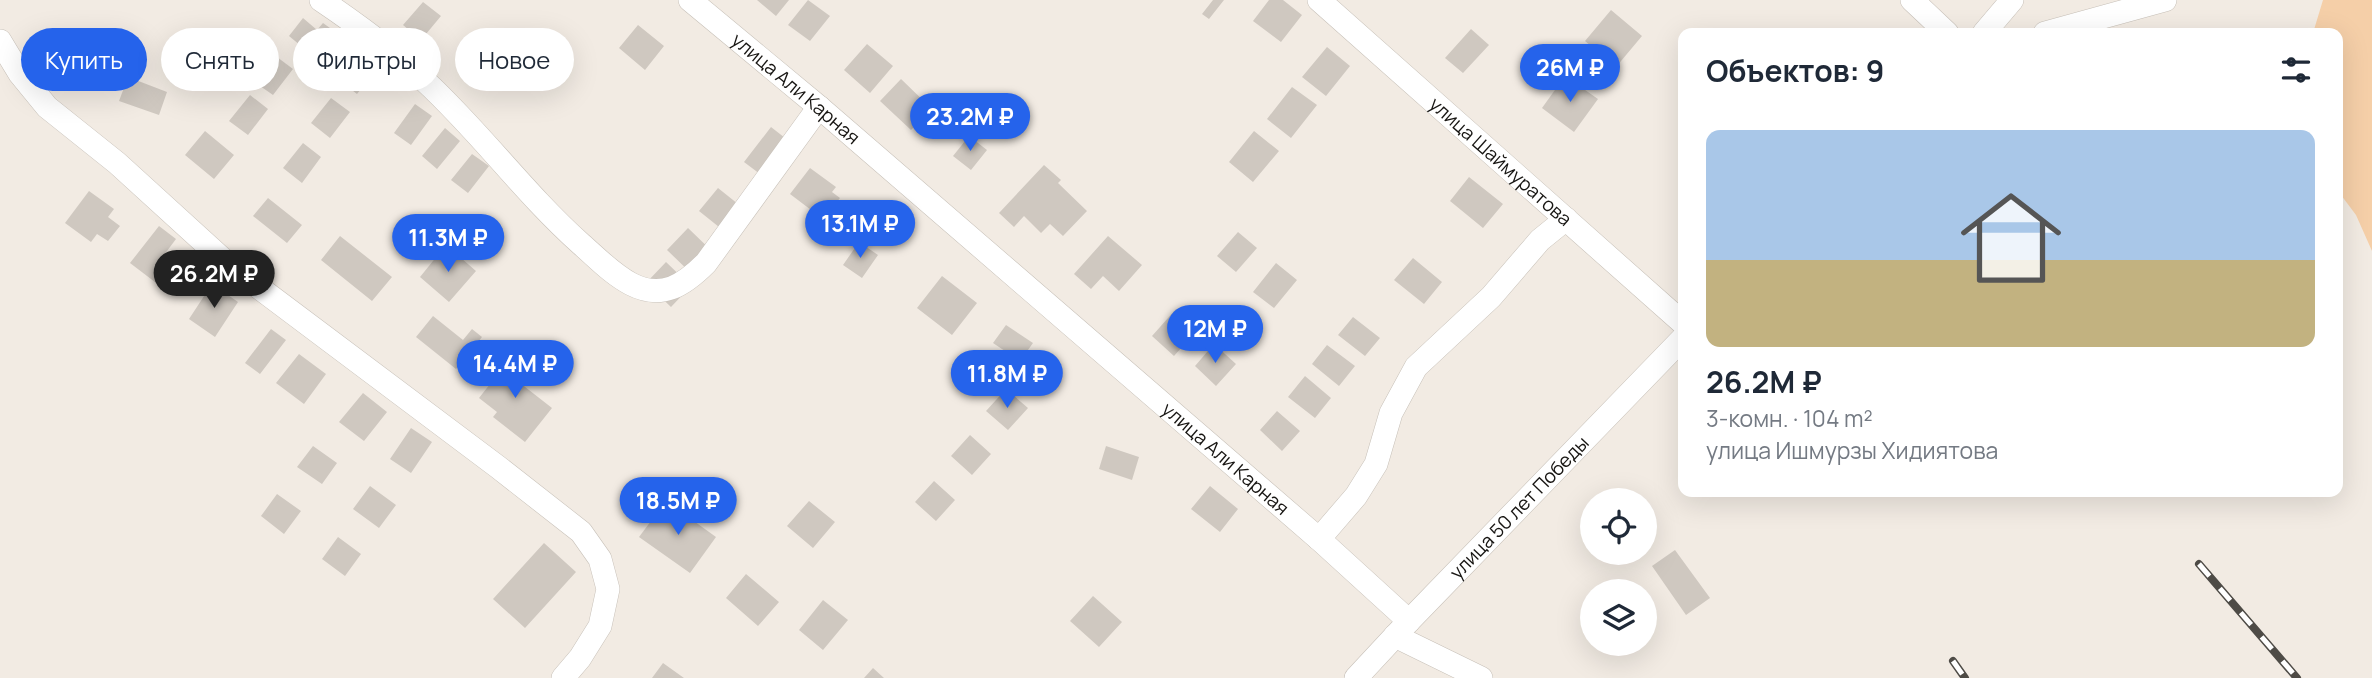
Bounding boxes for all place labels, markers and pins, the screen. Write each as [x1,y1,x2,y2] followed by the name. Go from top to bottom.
[1521,44,1619,104] pin: 26M ₽
[905,94,1035,153] pin: 23.2M ₽
[795,201,925,260] pin: 13.1M ₽
[383,215,513,274] pin: 11.3M ₽
[149,250,279,310] pin: 26.2M ₽
[1166,306,1264,365] pin: 12M ₽
[450,340,580,400] pin: 14.4M ₽
[942,350,1072,410] pin: 11.8M ₽
[613,477,743,537] pin: 18.5M ₽

